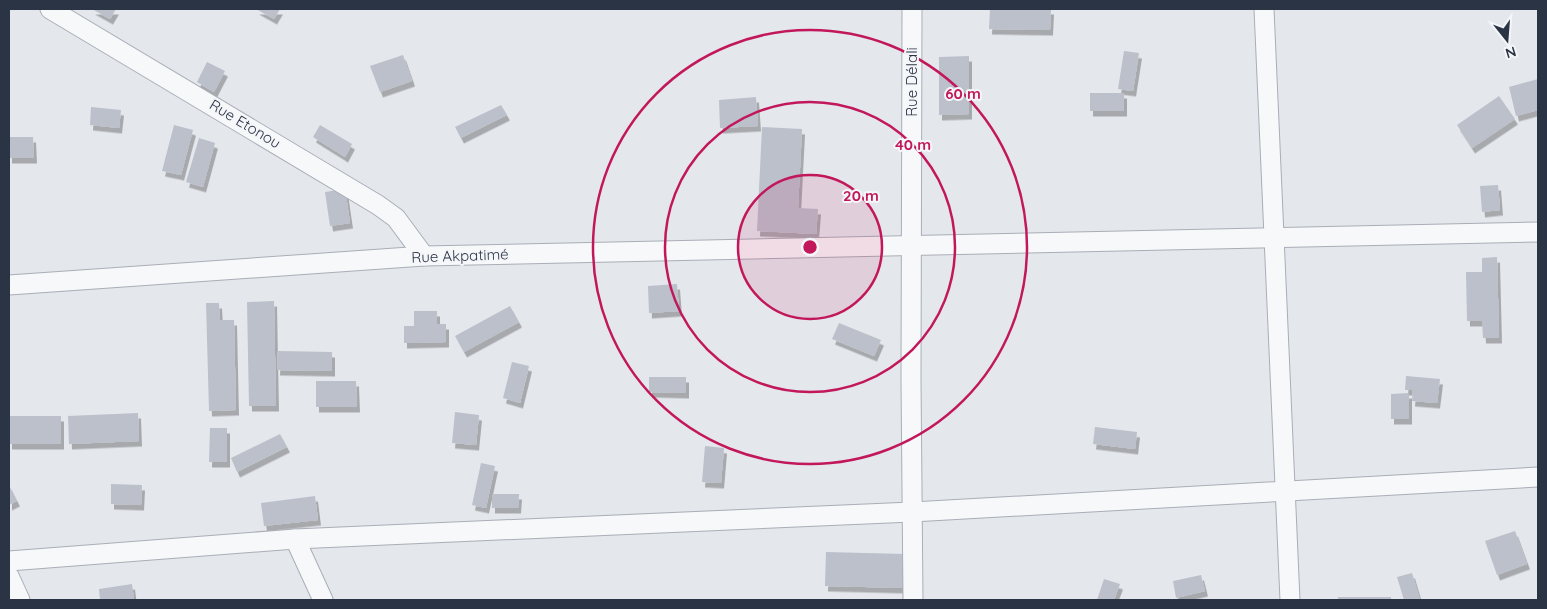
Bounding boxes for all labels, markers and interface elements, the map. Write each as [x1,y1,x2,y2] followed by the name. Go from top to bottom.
[1482,15,1532,65] north arrow
[1503,42,1518,63] text: N
[902,47,921,117] street label: Rue Délali
[945,84,981,103] text: 60 m
[206,95,284,152] street label: Rue Etonou
[895,135,931,154] text: 40 m
[843,186,879,205] text: 20 m
[801,238,819,256] centre of rings
[411,244,509,267] street label: Rue Akpatimé

